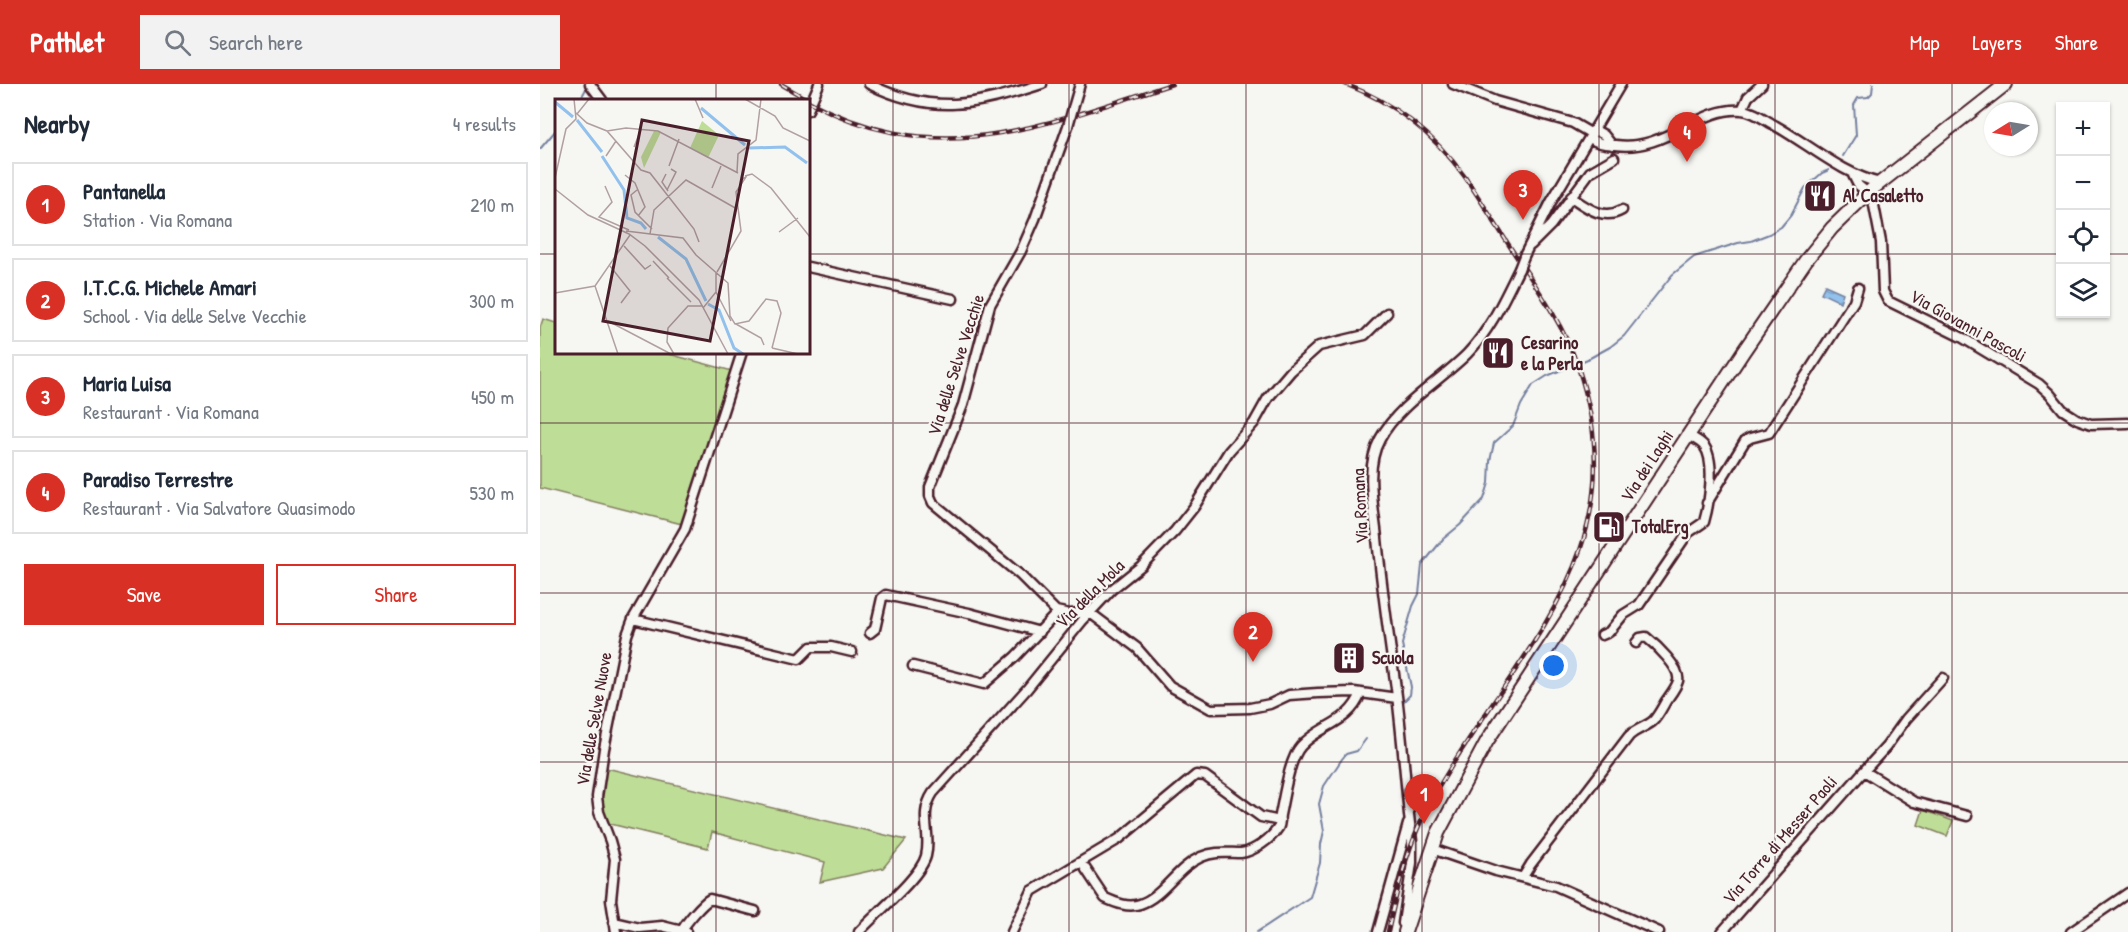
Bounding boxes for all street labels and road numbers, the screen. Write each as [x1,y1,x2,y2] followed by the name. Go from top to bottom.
[1905,283,2031,368] street label: Via Giovanni Pascoli
[921,291,990,439] street label: Via delle Selve Vecchie
[1614,425,1679,507] street label: Via dei Laghi
[1345,468,1374,544] street label: Via Romana
[1050,554,1130,634] street label: Via della Mola
[569,650,618,788] street label: Via delle Selve Nuove
[1717,770,1843,909] street label: Via Torre di Messer Paoli

